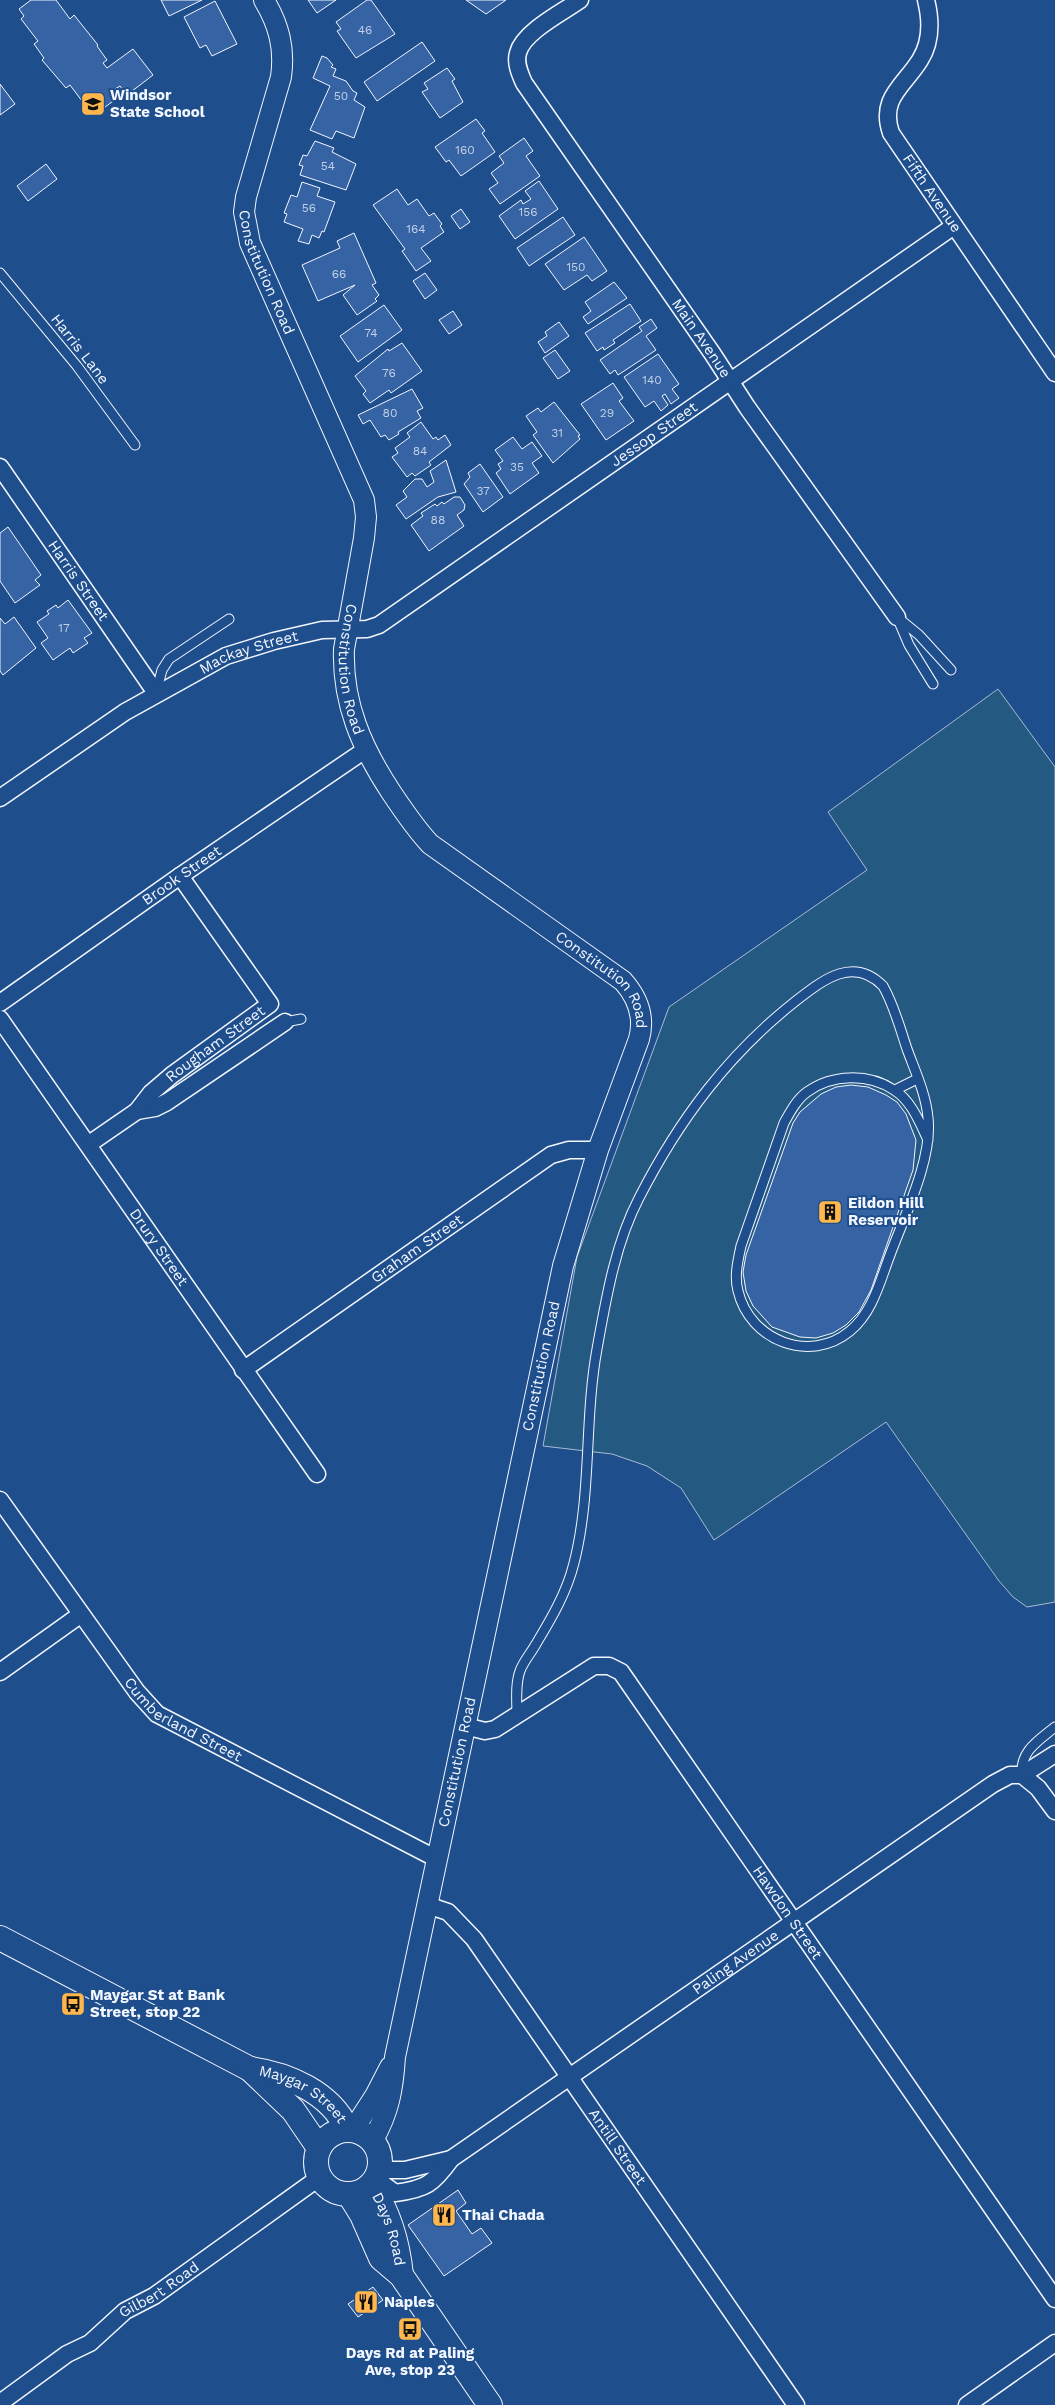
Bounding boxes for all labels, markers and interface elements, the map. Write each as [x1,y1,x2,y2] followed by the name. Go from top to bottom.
[358,23,372,37] house number: 46
[110,86,205,121] place label: Windsor State School
[334,89,348,103] house number: 50
[80,91,106,117] school or university icon: Windsor State School
[455,143,475,157] house number: 160
[899,150,965,236] street label: Fifth Avenue
[321,159,335,173] house number: 54
[302,201,316,215] house number: 56
[519,205,537,219] house number: 156
[235,208,298,337] street label: Constitution Road
[406,222,426,236] house number: 164
[566,260,586,274] house number: 150
[332,267,346,281] house number: 66
[668,295,735,381] street label: Main Avenue
[47,310,113,388] street label: Harris Lane
[364,326,378,340] house number: 74
[382,366,396,380] house number: 76
[642,373,662,387] house number: 140
[607,397,701,471] street label: Jessop Street
[383,406,397,420] house number: 80
[600,406,614,420] house number: 29
[551,426,563,440] house number: 31
[413,444,427,458] house number: 84
[510,460,524,474] house number: 35
[476,484,490,498] house number: 37
[431,513,445,527] house number: 88
[44,537,113,625] street label: Harris Street
[335,602,368,737] street label: Constitution Road
[58,621,70,635] house number: 17
[196,627,300,678] street label: Mackay Street
[139,841,225,909] street label: Brook Street
[552,927,650,1028] street label: Constitution Road
[162,1001,269,1086] street label: Rougham Street
[848,1194,924,1229] place label: Eildon Hill Reservoir
[817,1199,843,1225] building icon: Eildon Hill Reservoir
[126,1205,192,1290] street label: Drury Street
[368,1210,467,1287] street label: Graham Street
[518,1299,564,1433] street label: Constitution Road
[120,1674,246,1766] street label: Cumberland Street
[434,1695,480,1829] street label: Constitution Road
[749,1862,826,1963] street label: Hawdon Street
[689,1926,782,1998] street label: Paling Avenue
[90,1986,226,2021] place label: Maygar St at Bank Street, stop 22
[60,1991,86,2017] bus stop icon: Maygar St at Bank Street, stop 22
[257,2062,351,2127] street label: Maygar Street
[585,2105,650,2189] street label: Antill Street
[368,2189,409,2267] street label: Days Road
[431,2202,457,2228] restaurant icon: Thai Chada
[462,2206,545,2224] place label: Thai Chada
[115,2258,202,2321] street label: Gilbert Road
[353,2289,379,2315] restaurant icon: Naples
[384,2293,435,2311] place label: Naples
[397,2316,423,2342] bus stop icon: Days Rd at Paling Ave, stop 23
[346,2344,475,2379] place label: Days Rd at Paling Ave, stop 23

